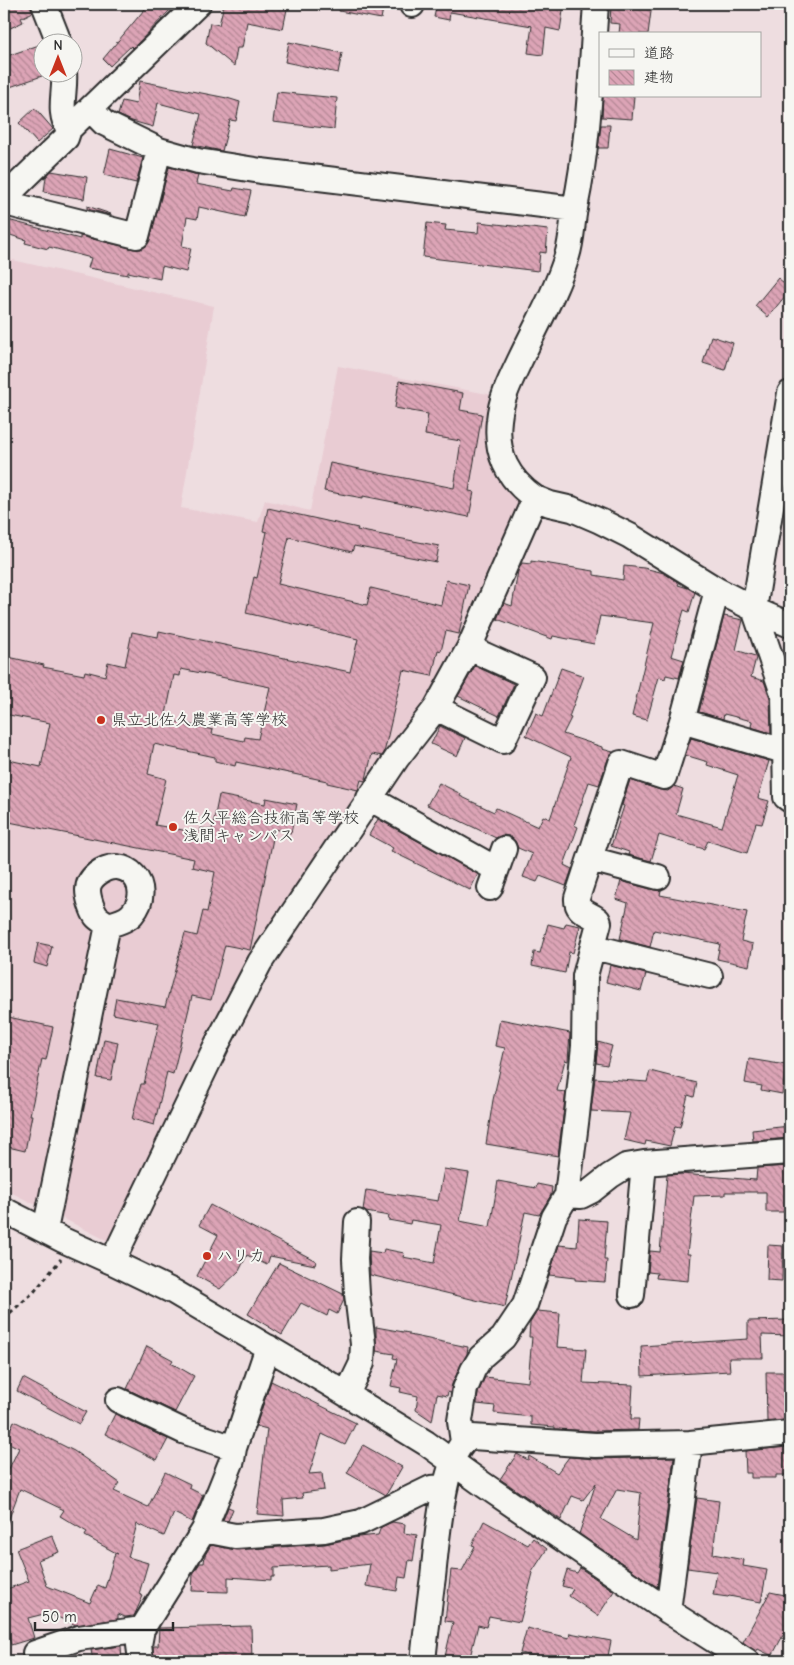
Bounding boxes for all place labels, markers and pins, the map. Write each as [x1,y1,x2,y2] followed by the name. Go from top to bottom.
[111,711,287,729] place label: 県立北佐久農業高等学校
[95,714,107,726] marker: 県立北佐久農業高等学校
[183,809,359,845] place label: 佐久平総合技術高等学校 浅間キャンパス
[167,821,179,833] marker: 佐久平総合技術高等学校 浅間キャンパス
[217,1247,265,1265] place label: ハリカ
[201,1250,213,1262] marker: ハリカ

